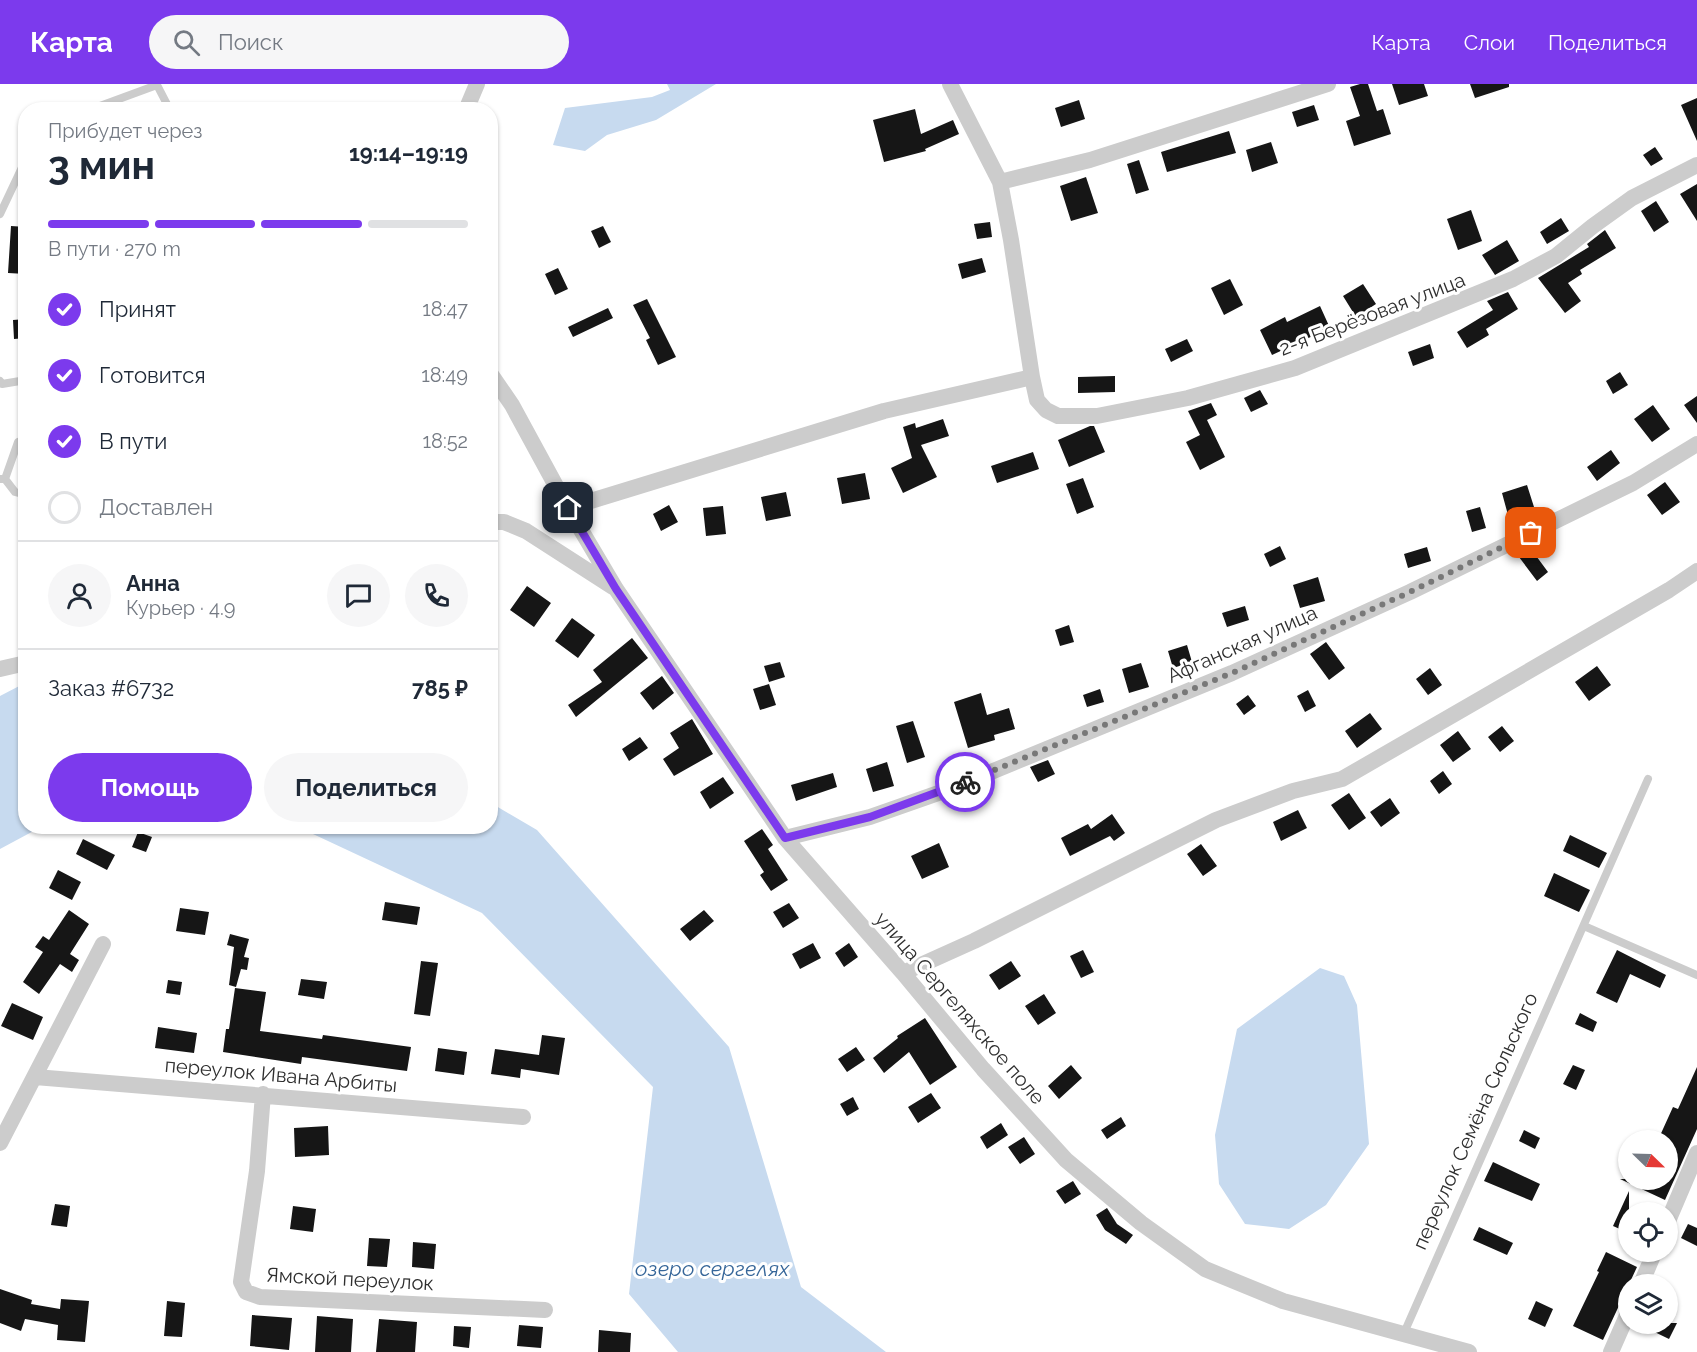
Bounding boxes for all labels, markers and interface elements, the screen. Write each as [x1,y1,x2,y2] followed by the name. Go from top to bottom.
[149,15,569,69] search box
[30,26,113,59] text: Карта
[170,26,203,59] icon: search
[218,29,283,55] text: Поиск
[1372,30,1431,55] text: Карта
[1464,30,1515,55] text: Слои
[1548,30,1667,55] text: Поделиться
[48,119,202,143] text: Прибудет через
[349,140,468,166] text: 19:14–19:19
[48,142,155,188] text: 3 мин
[48,237,181,261] text: В пути · 270 m
[1276,267,1468,361] street label: 2-я Берёзовая улица
[48,293,81,326] icon: check
[99,296,176,322] text: Принят
[422,297,468,321] text: 18:47
[48,359,81,392] icon: check
[99,362,206,388] text: Готовится
[421,363,468,387] text: 18:49
[48,425,81,458] icon: check
[99,428,167,454] text: В пути
[423,429,468,453] text: 18:52
[542,482,593,533] pin
[551,491,584,524] icon: home
[99,494,213,520] text: Доставлен
[1505,507,1556,558] pin
[1514,516,1547,549] icon: bag
[48,564,111,627] button: person
[327,564,390,627] button: chat
[405,564,468,627] button: phone
[126,570,180,596] text: Анна
[126,596,235,620] text: Курьер · 4.9
[1163,600,1321,688] street label: Афганская улица
[48,675,174,701] text: Заказ #6732
[412,675,468,701] text: 785 ₽
[935,752,995,812] courier
[48,753,252,822] button: Помощь
[264,753,468,822] button: Поделиться
[949,766,982,799] icon: bike
[870,907,1050,1109] street label: улица Сергеляхское поле
[1407,989,1543,1253] street label: переулок Семёна Сюльского
[164,1053,398,1097] street label: переулок Ивана Арбиты
[1618,1130,1678,1190] north arrow
[1618,1130,1678,1334] map controls
[1618,1202,1678,1262] button: locate
[635,1256,790,1281] water label: озеро сергелях
[266,1263,434,1295] street label: Ямской переулок
[1618,1274,1678,1334] button: layers

